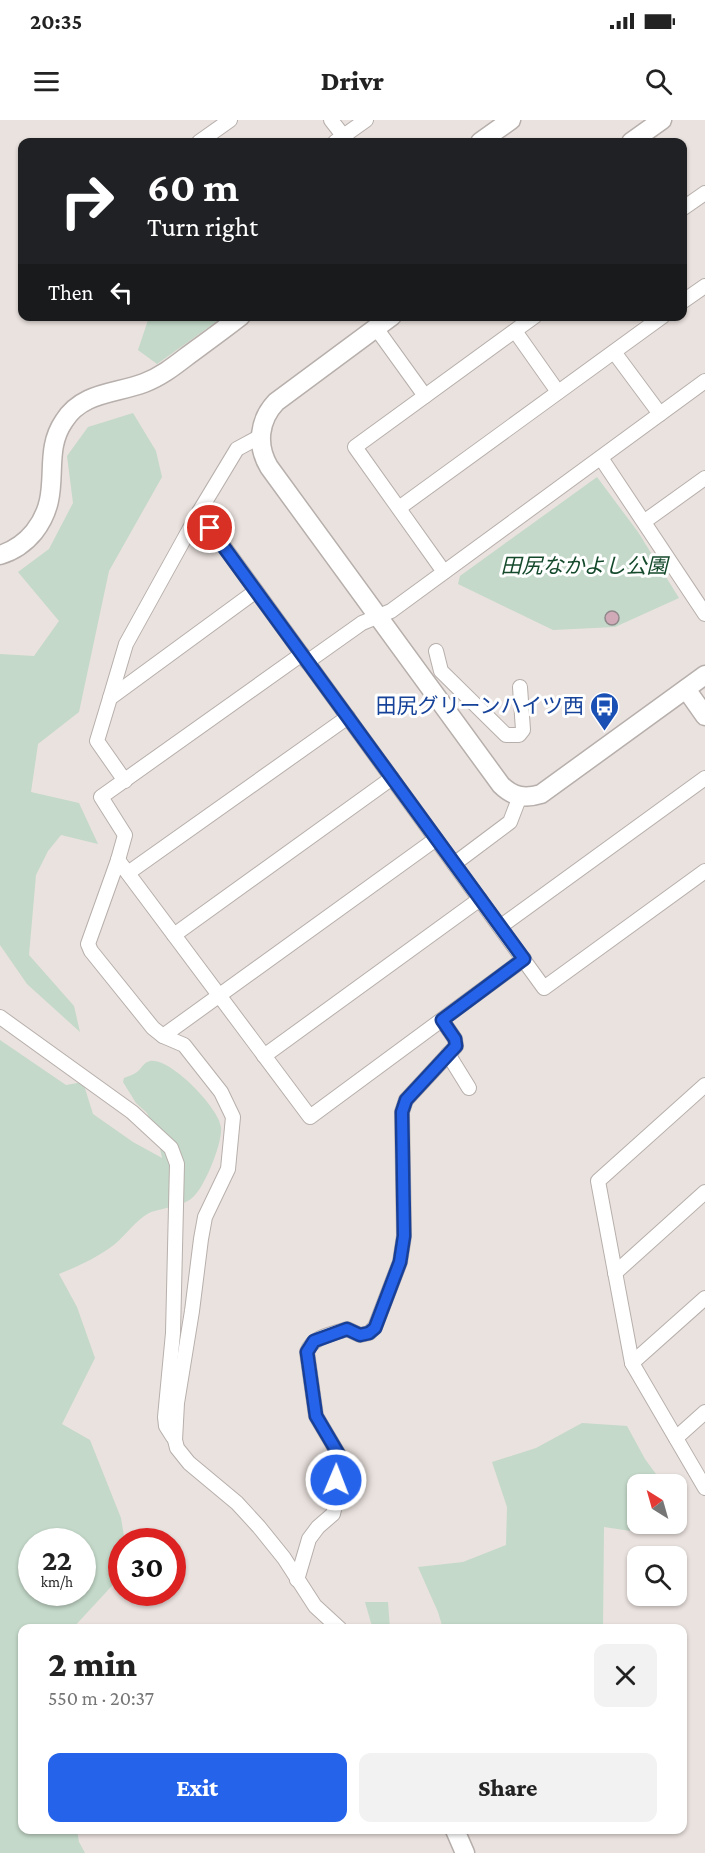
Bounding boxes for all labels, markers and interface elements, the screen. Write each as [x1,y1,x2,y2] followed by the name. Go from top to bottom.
[30,9,82,34] text: 20:35
[30,65,63,98] icon: menu
[642,65,675,98] icon: search
[321,66,384,96] text: Drivr
[48,162,126,240] icon: right
[147,163,239,210] text: 60 m
[147,212,258,242] text: Turn right
[105,276,138,309] icon: left
[48,280,93,305] text: Then
[184,502,235,553] pin
[193,511,226,544] icon: arrive
[501,554,670,578] park label: 田尻なかよし公園
[589,690,621,732] bus stop icon: 田尻グリーンハイツ西
[375,694,584,718] place label: 田尻グリーンハイツ西
[304,1448,368,1512] position arrow
[627,1474,687,1534] north arrow
[627,1474,687,1606] map controls
[108,1528,186,1606] speed limit sign: 30
[42,1543,72,1576] text: 22
[627,1546,687,1606] button: search
[41,1574,73,1590] text: km/h
[48,1644,137,1684] text: 2 min
[594,1644,657,1707] button: close
[48,1687,154,1709] text: 550 m · 20:37
[48,1753,347,1822] button: Exit
[359,1753,657,1822] button: Share

